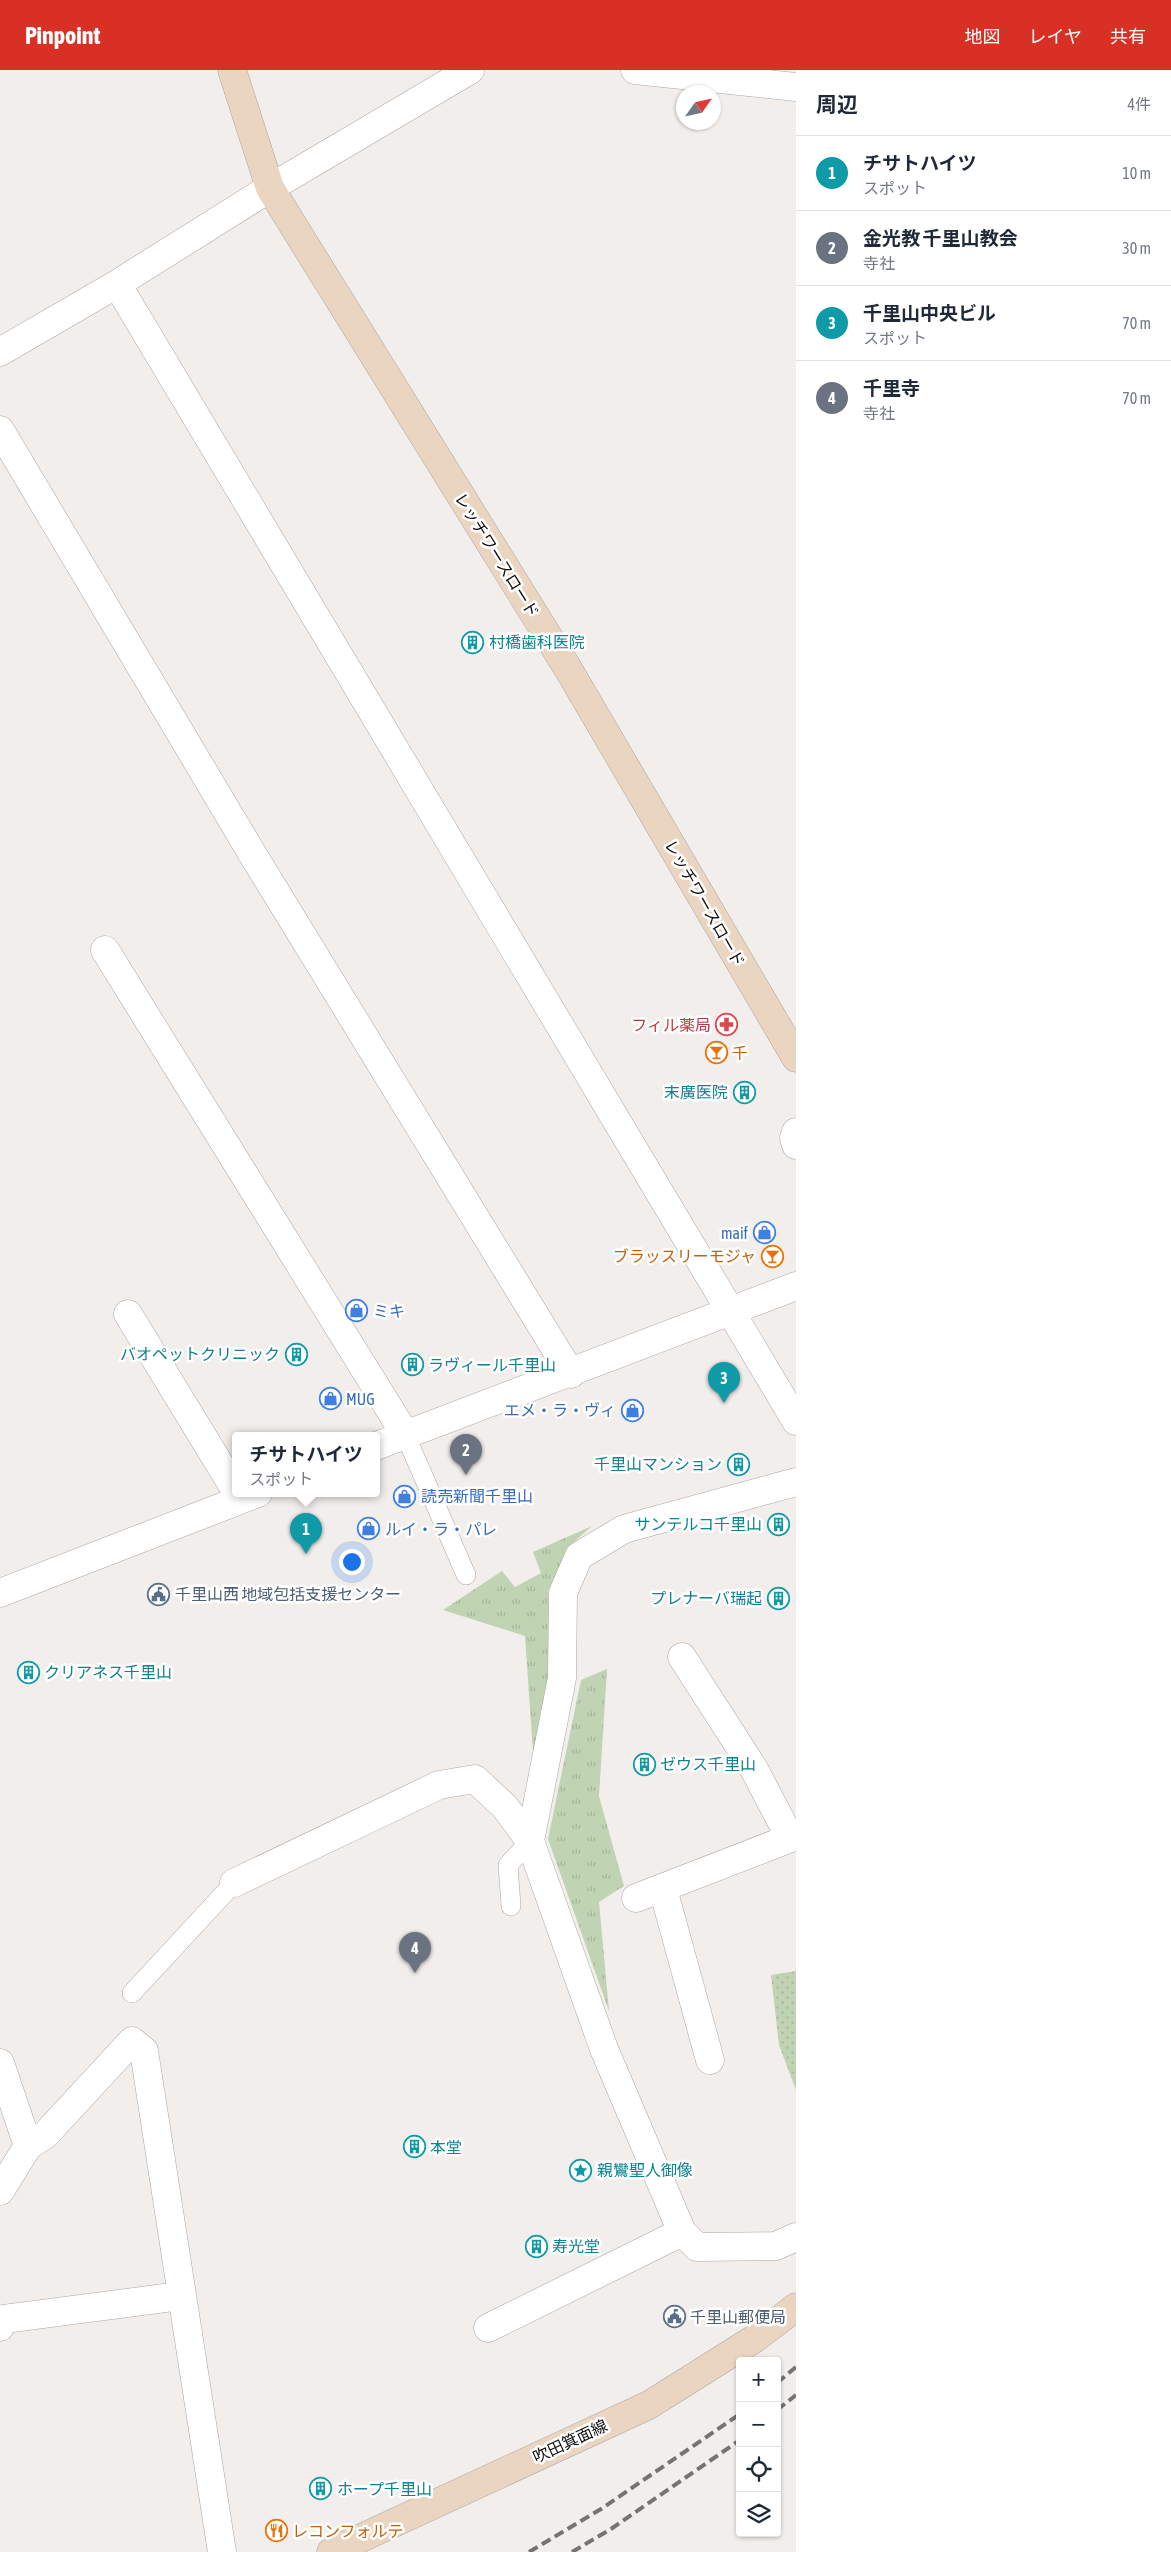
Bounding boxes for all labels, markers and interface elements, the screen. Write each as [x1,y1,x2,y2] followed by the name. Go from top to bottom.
[25,22,100,49] text: Pinpoint
[965,26,1001,47] text: 地図
[1029,26,1082,47] text: レイヤ
[1110,26,1146,47] text: 共有
[676,85,721,130] north arrow
[816,92,858,116] text: 周辺
[1127,95,1151,113] text: 4件
[863,152,977,174] text: チサトハイツ
[828,164,836,182] text: 1
[1122,164,1151,182] text: 10 m
[863,179,927,197] text: スポット
[863,227,1018,249] text: 金光教 千里山教会
[828,239,836,257] text: 2
[1122,239,1151,257] text: 30 m
[863,254,895,272] text: 寺社
[863,302,996,324] text: 千里山中央ビル
[828,314,836,332] text: 3
[1122,314,1151,332] text: 70 m
[863,329,927,347] text: スポット
[863,377,920,399] text: 千里寺
[828,389,836,407] text: 4
[1122,389,1151,407] text: 70 m
[863,404,895,422] text: 寺社
[451,490,543,620] street label: レッチワースロード
[461,630,485,654] building icon: 村橋歯科医院
[489,633,585,651] place label: 村橋歯科医院
[661,836,749,970] street label: レッチワースロード
[715,1013,739,1037] pharmacy icon: フィル薬局
[631,1016,711,1034] place label: フィル薬局
[704,1041,728,1065] bar icon: 千
[732,1044,748,1062] place label: 千
[732,1080,756,1104] building icon: 末廣医院
[664,1083,728,1101] place label: 末廣医院
[752,1221,776,1245] shop icon: maif
[721,1224,749,1242] place label: maif
[760,1244,784,1268] bar icon: ブラッスリーモジャ
[613,1247,756,1265] place label: ブラッスリーモジャ
[345,1299,369,1323] shop icon: ミキ
[373,1302,405,1320] place label: ミキ
[284,1342,308,1366] building icon: バオペットクリニック
[120,1345,280,1363] place label: バオペットクリニック
[400,1353,424,1377] building icon: ラヴィール千里山
[428,1356,556,1374] place label: ラヴィール千里山
[708,1362,740,1403] pin: 3
[318,1387,342,1411] shop icon: MUG
[346,1390,375,1408] place label: MUG
[620,1398,644,1422] shop icon: エメ・ラ・ヴィ
[504,1401,616,1419] place label: エメ・ラ・ヴィ
[232,1432,380,1497] popup
[450,1434,482,1475] pin: 2
[249,1443,363,1465] text: チサトハイツ
[726,1452,750,1476] building icon: 千里山マンション
[594,1455,722,1473] place label: 千里山マンション
[249,1470,313,1488] text: スポット
[393,1484,417,1508] shop icon: 読売新聞千里山
[421,1487,533,1505] place label: 読売新聞千里山
[766,1512,790,1536] building icon: サンテルコ千里山
[290,1513,322,1554] pin: 1
[634,1515,762,1533] place label: サンテルコ千里山
[357,1517,381,1541] shop icon: ルイ・ラ・パレ
[385,1520,497,1538] place label: ルイ・ラ・パレ
[339,1549,365,1575] your location
[147,1582,171,1606] public building icon: 千里山西 地域包括支援センター
[175,1585,401,1603] place label: 千里山西 地域包括支援センター
[766,1586,790,1610] building icon: プレナーバ瑞起
[650,1589,762,1607] place label: プレナーバ瑞起
[16,1660,40,1684] building icon: クリアネス千里山
[44,1663,172,1681] place label: クリアネス千里山
[632,1752,656,1776] building icon: ゼウス千里山
[660,1755,756,1773] place label: ゼウス千里山
[399,1932,431,1973] pin: 4
[402,2135,426,2159] building icon: 本堂
[430,2138,462,2156] place label: 本堂
[569,2158,593,2182] place icon: 親鸞聖人御像
[597,2161,693,2179] place label: 親鸞聖人御像
[524,2234,548,2258] building icon: 寿光堂
[552,2237,600,2255] place label: 寿光堂
[662,2305,686,2329] public building icon: 千里山郵便局
[690,2308,786,2326] place label: 千里山郵便局
[736,2357,781,2537] map controls
[736,2357,781,2402] button: +
[736,2402,781,2447] button: −
[530,2416,610,2466] street label: 吹田箕面線
[736,2447,781,2492] button: locate
[309,2477,333,2501] building icon: ホープ千里山
[337,2480,432,2498] place label: ホープ千里山
[736,2492,781,2537] button: layers
[264,2519,288,2543] restaurant icon: レコンフォルテ
[292,2522,404,2540] place label: レコンフォルテ

